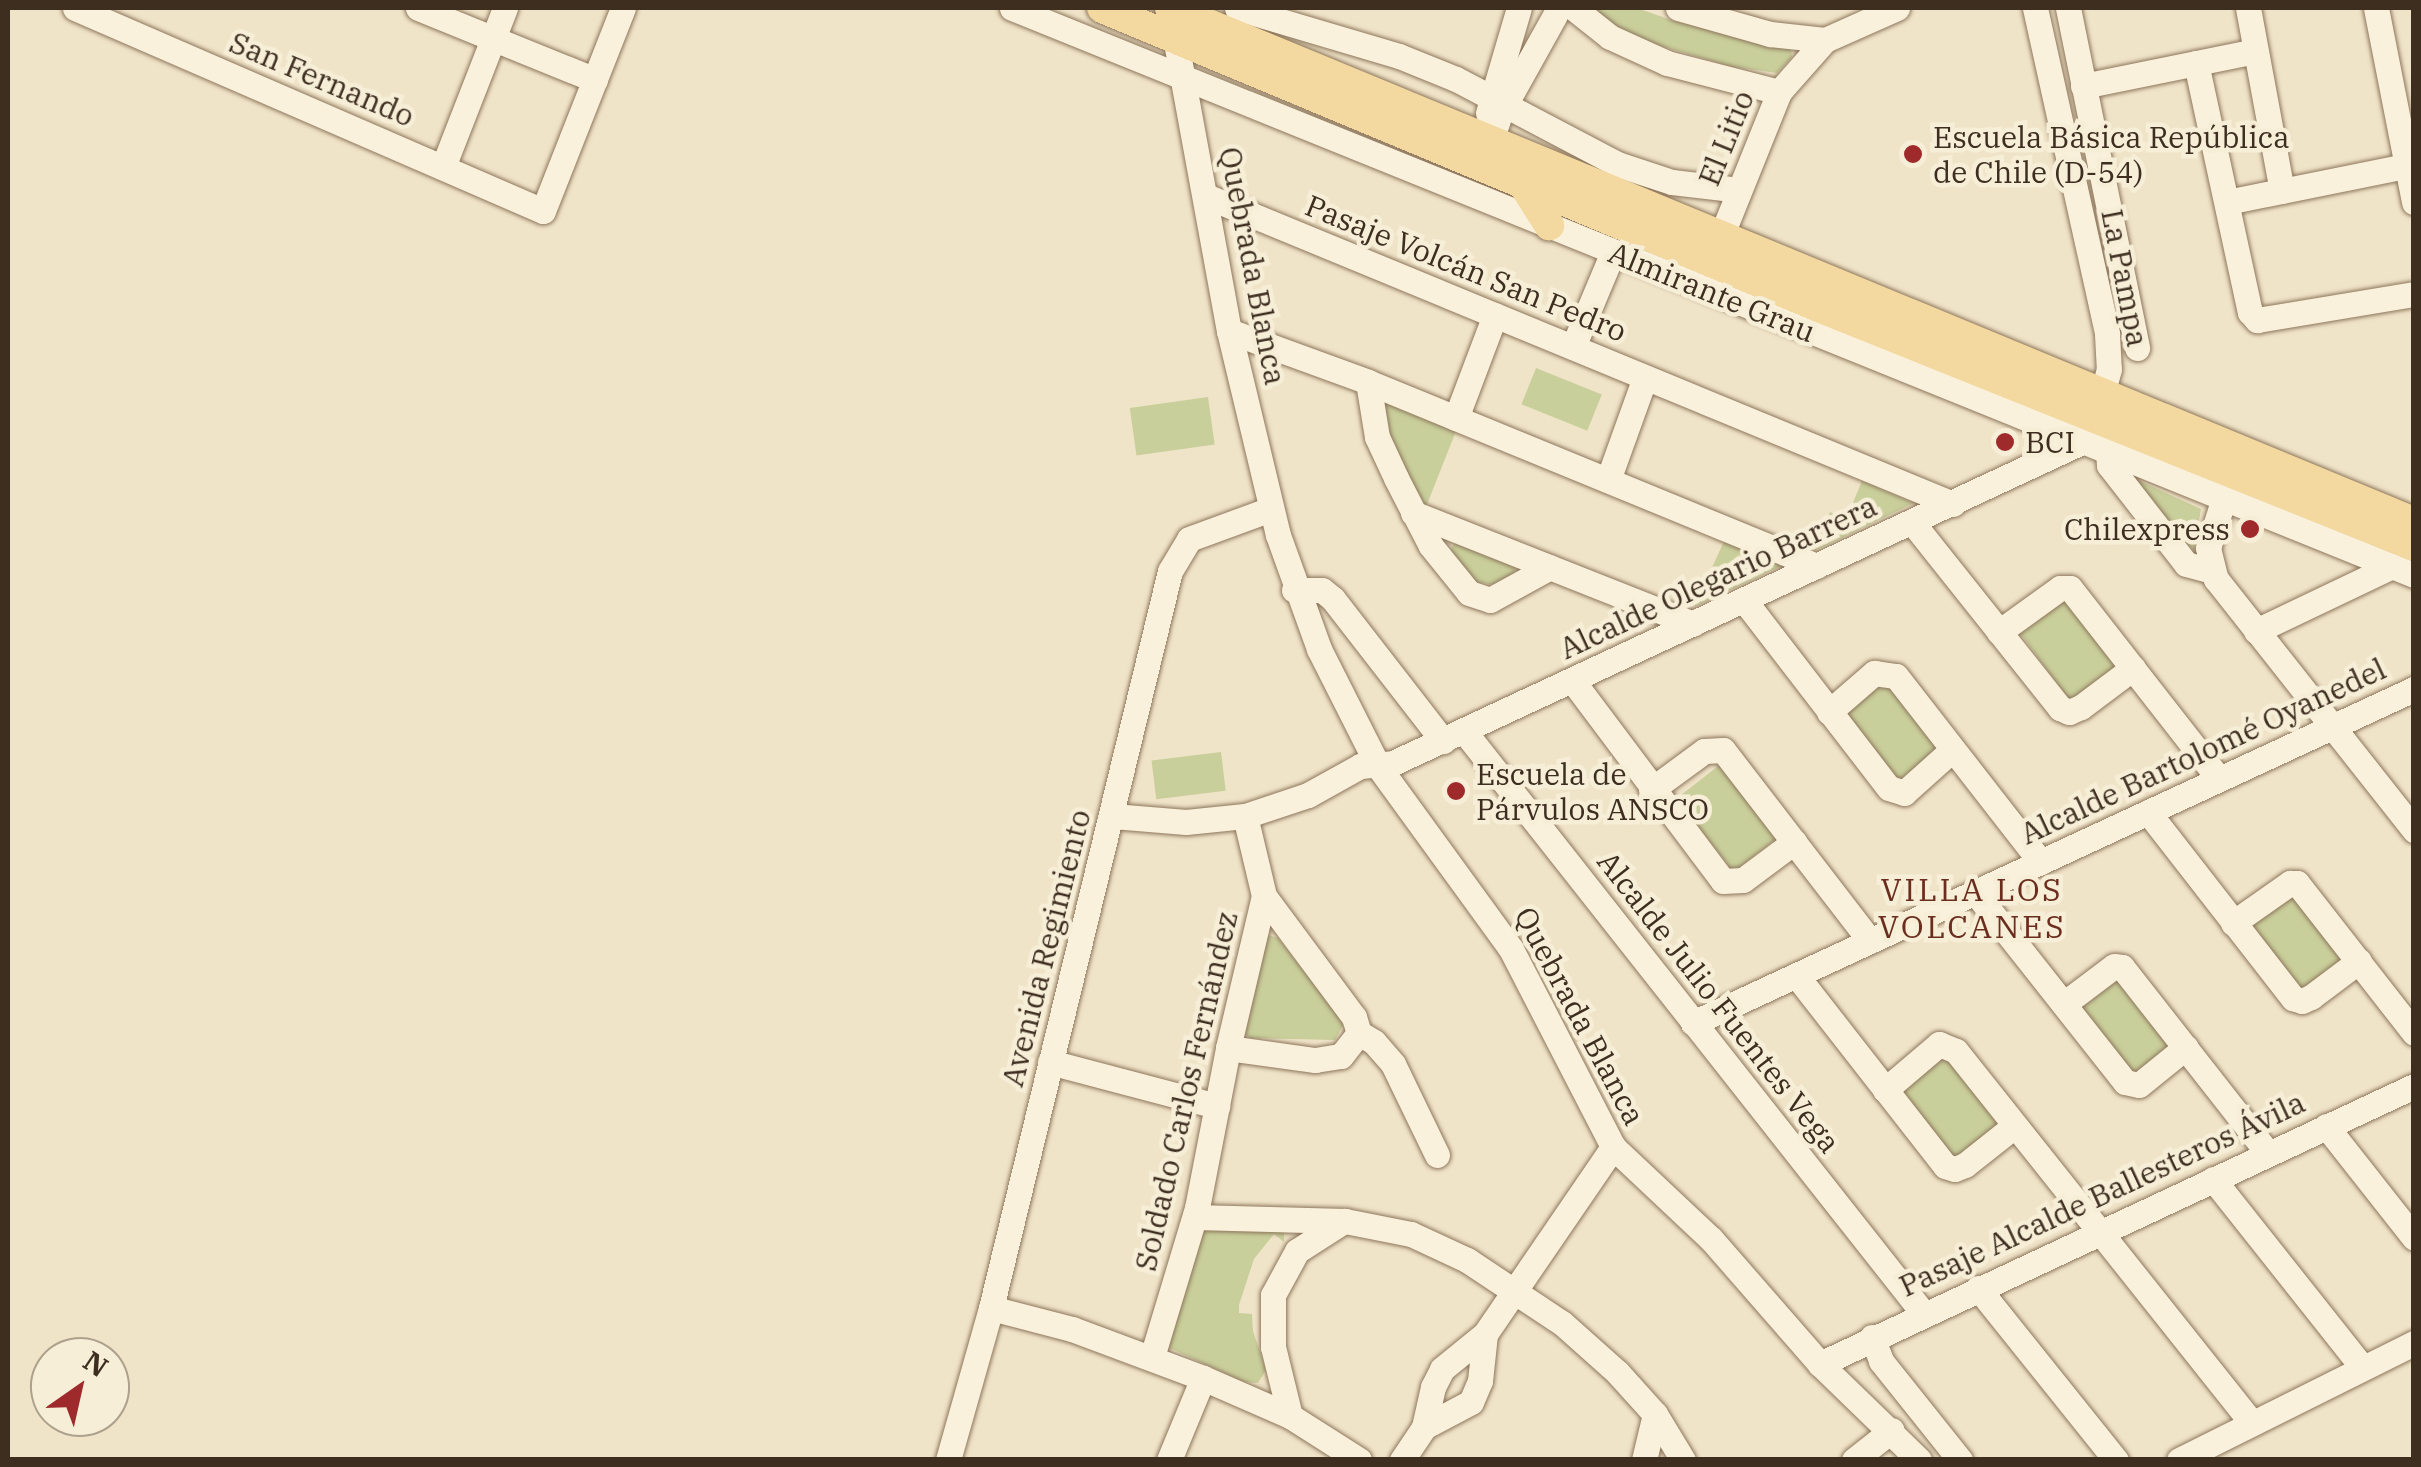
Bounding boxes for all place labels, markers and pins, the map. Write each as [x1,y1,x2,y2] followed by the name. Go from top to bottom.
[1933,119,2290,190] place label: Escuela Básica República de Chile (D-54)
[1902,143,1924,165] marker: Escuela Básica República de Chile (D-54)
[2025,424,2075,460] place label: BCI
[1994,431,2016,453] marker: BCI
[2064,511,2230,547] place label: Chilexpress
[2239,518,2261,540] marker: Chilexpress
[1476,756,1709,826] place label: Escuela de Párvulos ANSCO
[1445,780,1467,802] marker: Escuela de Párvulos ANSCO

